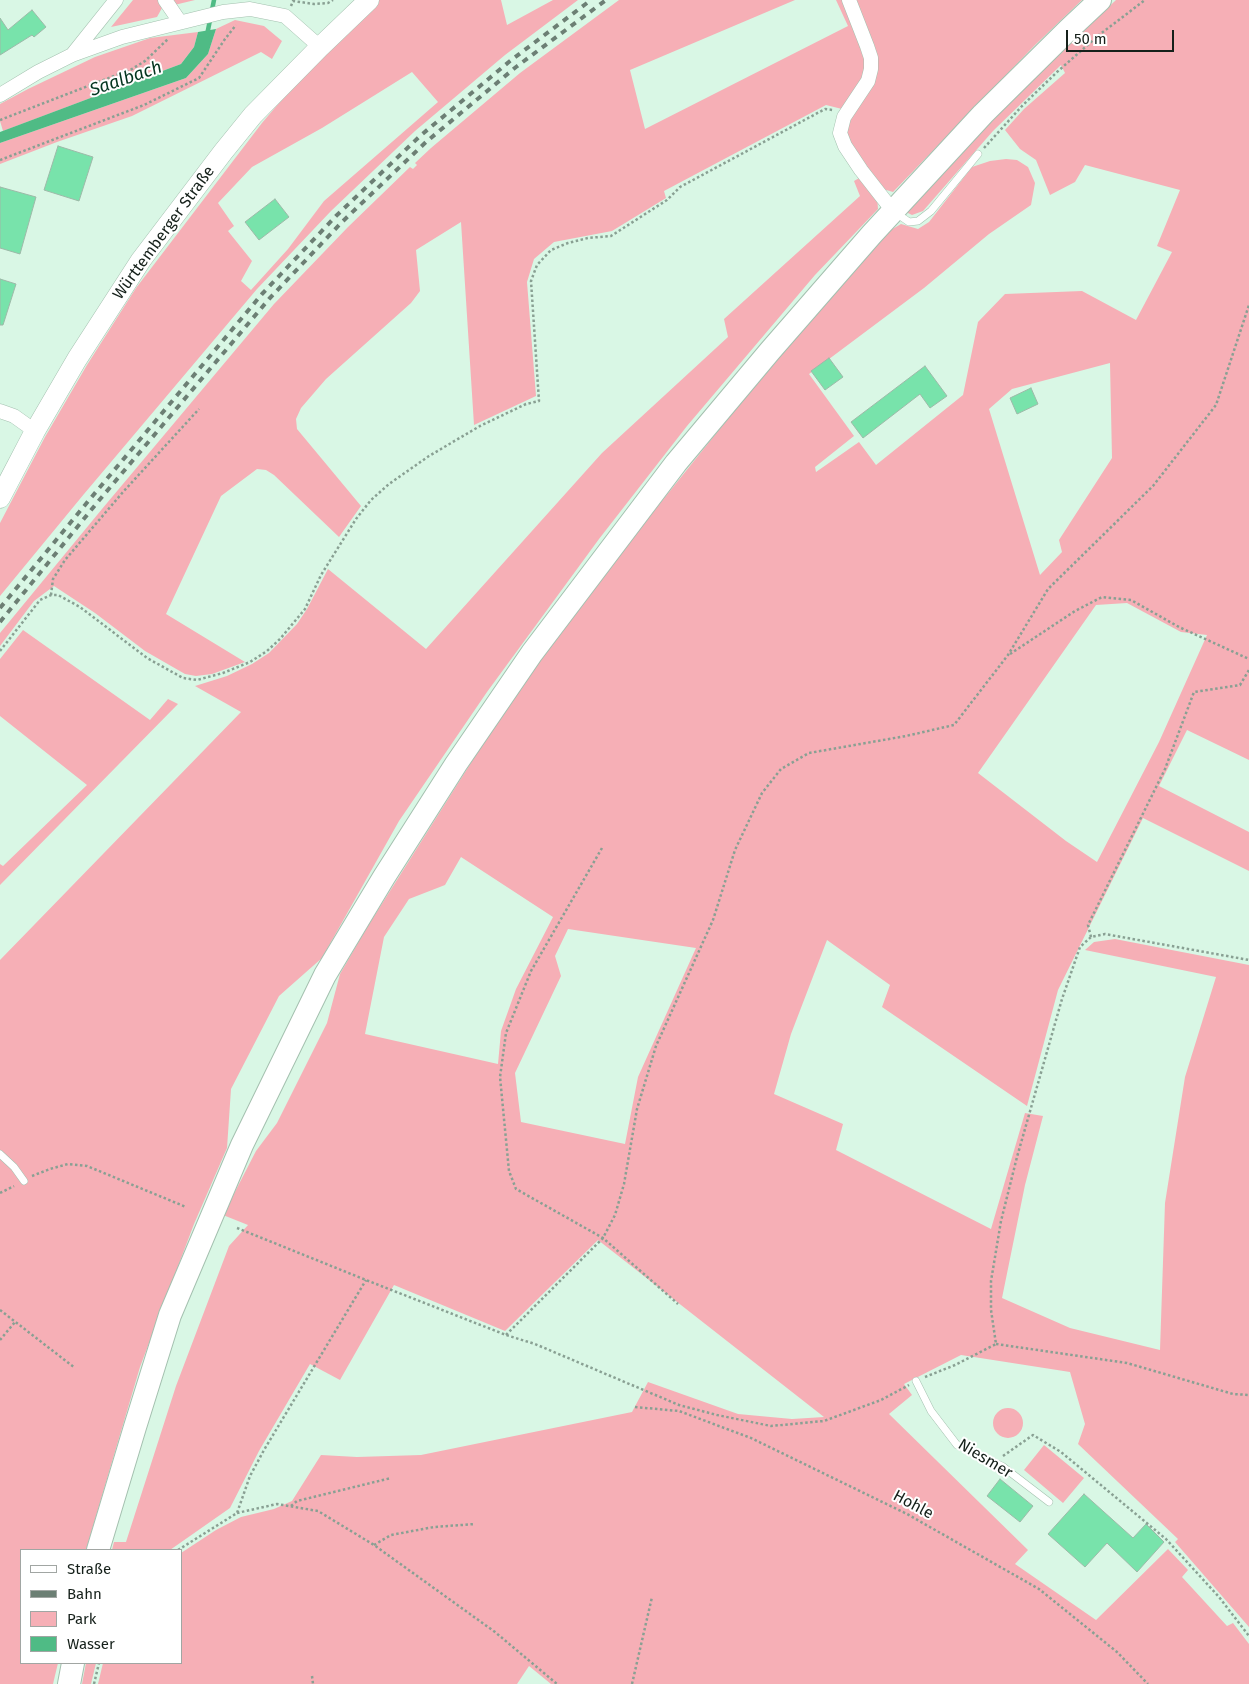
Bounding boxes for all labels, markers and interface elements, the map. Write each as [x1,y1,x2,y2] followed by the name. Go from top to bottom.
[1069,20,1176,52] scale bar
[1074,30,1107,48] text: 50 m
[87,57,165,101] water label: Saalbach
[109,162,219,304] street label: Württemberger Straße
[954,1435,1016,1483] street label: Niesmer
[890,1486,936,1524] street label: Hohle
[20,1549,182,1664] legend
[67,1560,111,1578] text: Straße
[67,1585,102,1603] text: Bahn
[67,1610,97,1628] text: Park
[67,1635,115,1653] text: Wasser

